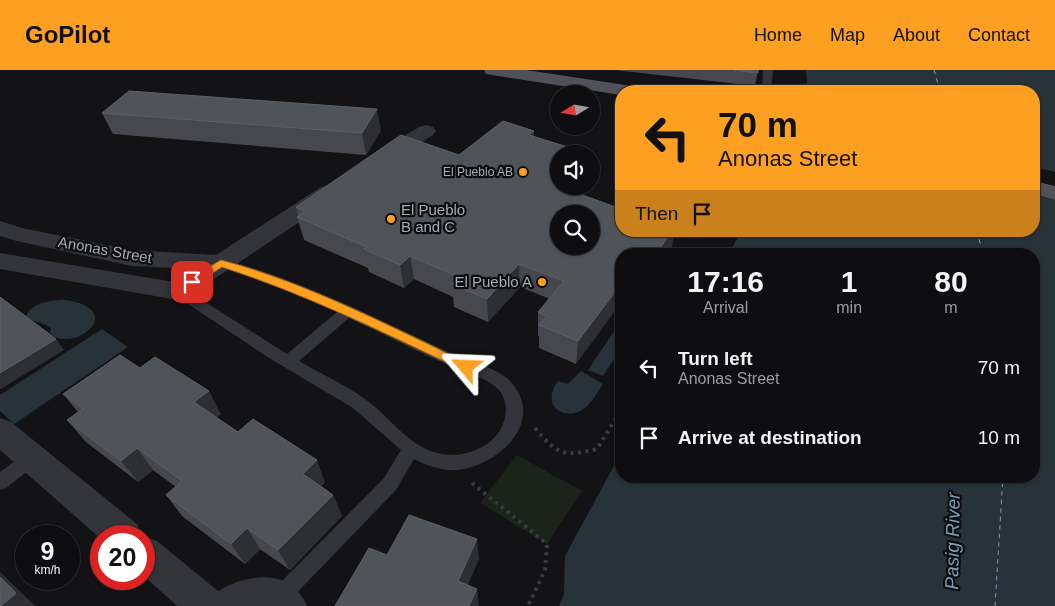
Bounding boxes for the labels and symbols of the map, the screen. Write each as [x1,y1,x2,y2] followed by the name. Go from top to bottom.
[550,85,600,135] north arrow
[443,165,513,179] place label: El Pueblo AB
[517,166,529,178] marker: El Pueblo AB
[401,201,465,235] place label: El Pueblo B and C
[385,213,397,225] marker: El Pueblo B and C
[57,233,154,266] street label: Anonas Street
[171,261,213,303] pin
[454,273,532,290] place label: El Pueblo A
[536,276,548,288] marker: El Pueblo A
[439,340,491,392] position arrow
[941,492,964,590] water label: Pasig River
[90,525,155,590] speed limit sign: 20

